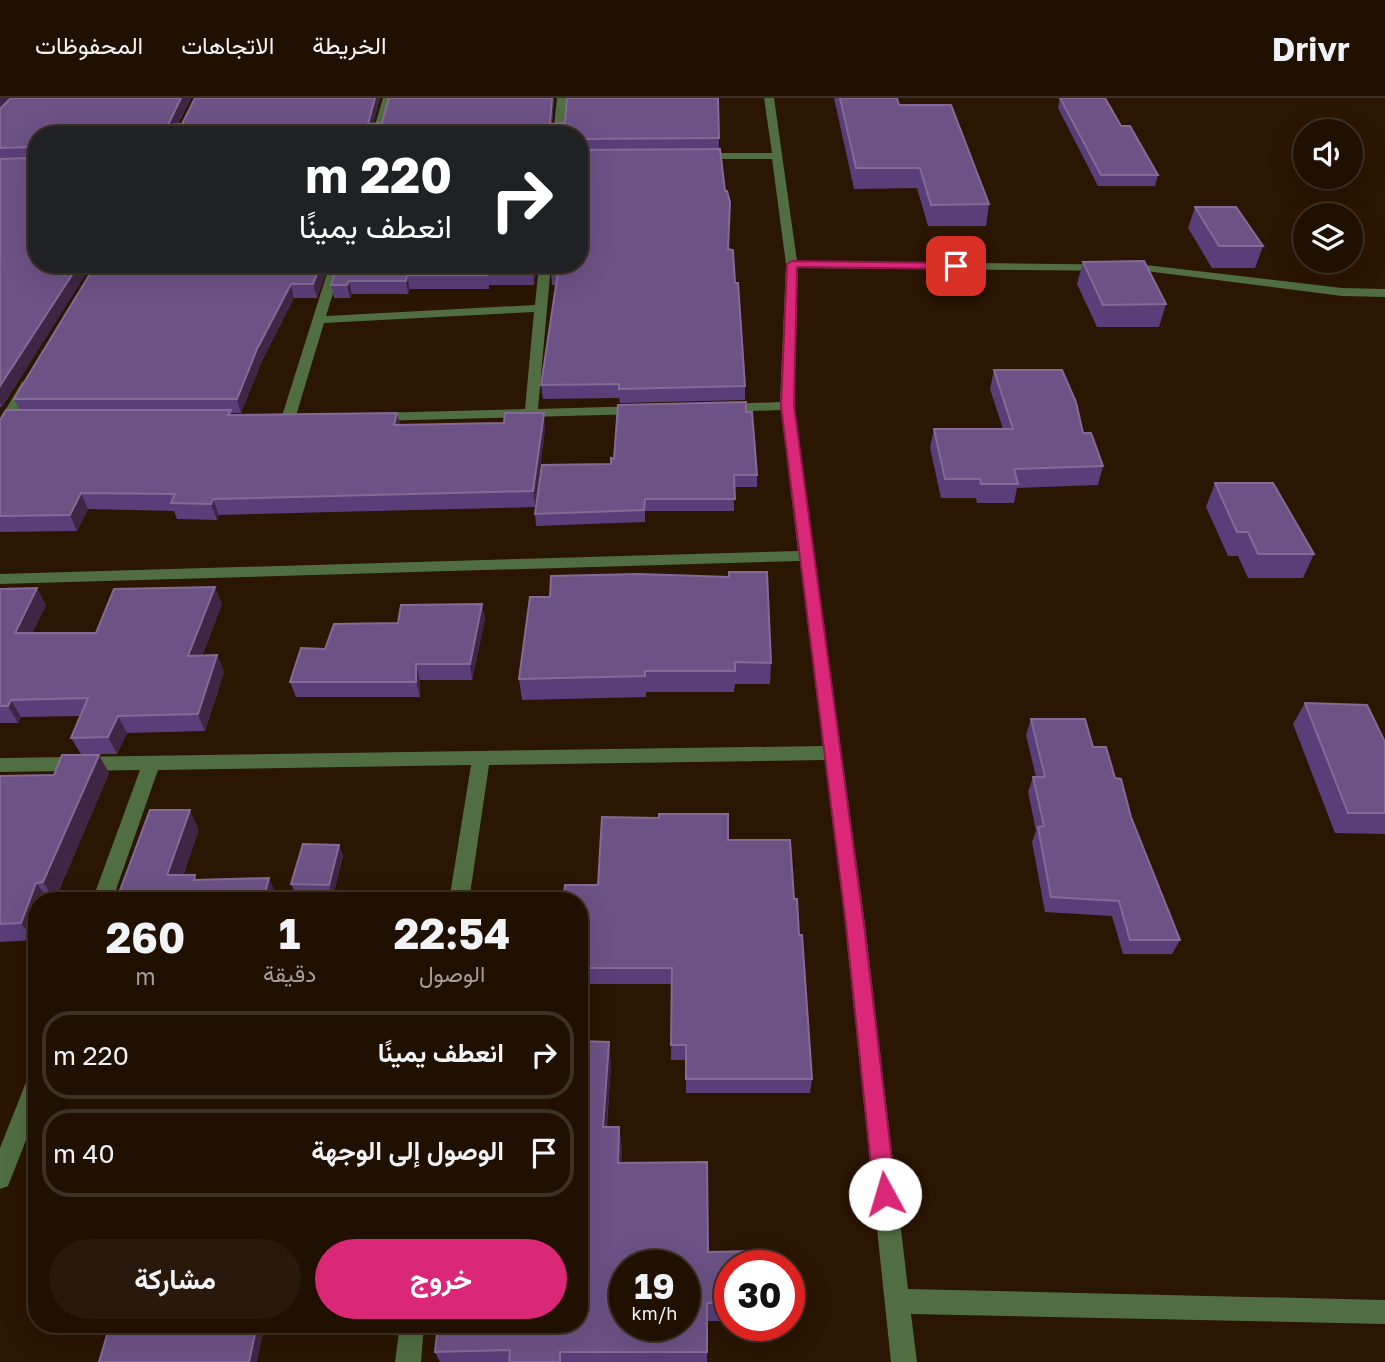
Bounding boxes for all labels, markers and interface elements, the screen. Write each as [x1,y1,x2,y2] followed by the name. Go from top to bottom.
[1272,29,1350,68] text: Drivr
[35,30,143,59] text: المحفوظات
[181,30,274,59] text: الاتجاهات
[312,30,387,59] text: الخريطة
[1293,119,1363,273] map controls
[1293,119,1363,189] button: sound
[305,145,452,204] text: 220 m
[476,154,567,245] icon: right
[1293,203,1363,273] button: layers
[299,207,452,245] text: انعطف يمينًا
[926,236,986,296] pin
[937,247,975,285] icon: arrive
[279,908,300,958] text: 1
[394,908,510,958] text: 22:54
[106,912,185,962] text: 260
[263,959,316,987] text: دقيقة
[419,959,485,987] text: الوصول
[135,962,156,990] text: m
[525,1036,563,1074] icon: right
[378,1037,504,1068] text: انعطف يمينًا
[53,1040,129,1071] text: 220 m
[525,1134,563,1172] icon: arrive
[311,1135,504,1166] text: الوصول إلى الوجهة
[53,1138,115,1169] text: 40 m
[848,1157,922,1231] position arrow
[49,1239,301,1319] button: مشاركة
[315,1239,567,1319] button: خروج
[714,1250,805,1341] speed limit sign: 30
[634,1265,675,1307] text: 19
[632,1302,677,1324] text: km/h

